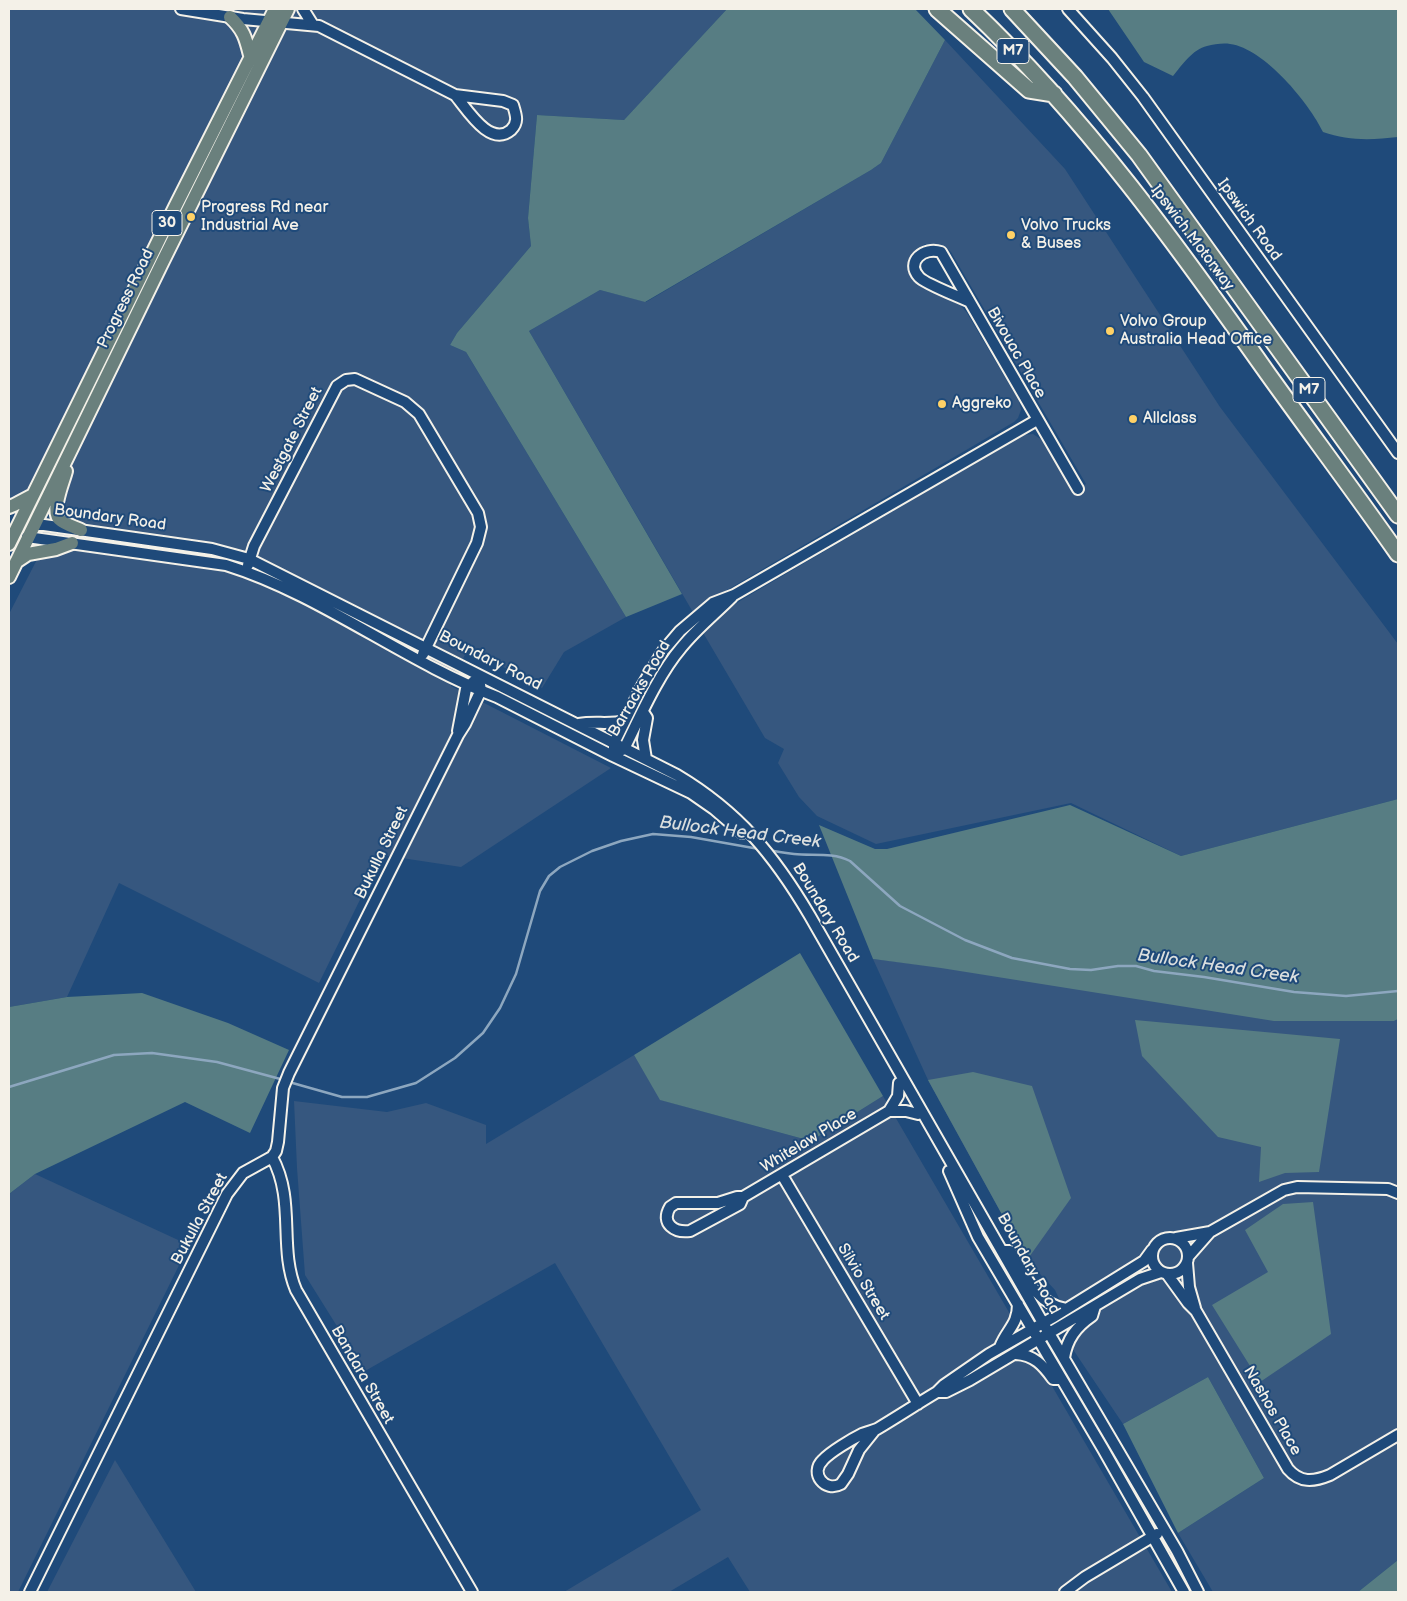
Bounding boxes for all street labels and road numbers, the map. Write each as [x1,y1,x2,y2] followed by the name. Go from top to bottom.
[997,38,1029,64] road number: M7
[1213,175,1285,265] street label: Ipswich Road
[1146,181,1238,295] street label: Ipswich Motorway
[152,210,182,236] road number: 30
[94,246,158,352] street label: Progress Road
[982,304,1050,402] street label: Bivouac Place
[1293,378,1325,402] road number: M7
[257,384,327,496] street label: Westgate Street
[53,501,167,535] street label: Boundary Road
[435,627,545,695] street label: Boundary Road
[605,638,675,740] street label: Barracks Road
[351,803,413,903] street label: Bukulla Street
[788,860,862,966] street label: Boundary Road
[757,1105,861,1177] street label: Whitelaw Place
[168,1170,232,1268] street label: Bukulla Street
[992,1210,1064,1318] street label: Boundary Road
[833,1240,893,1324] street label: Silvio Street
[326,1323,398,1427] street label: Bandara Street
[1239,1363,1305,1459] street label: Nashos Place

